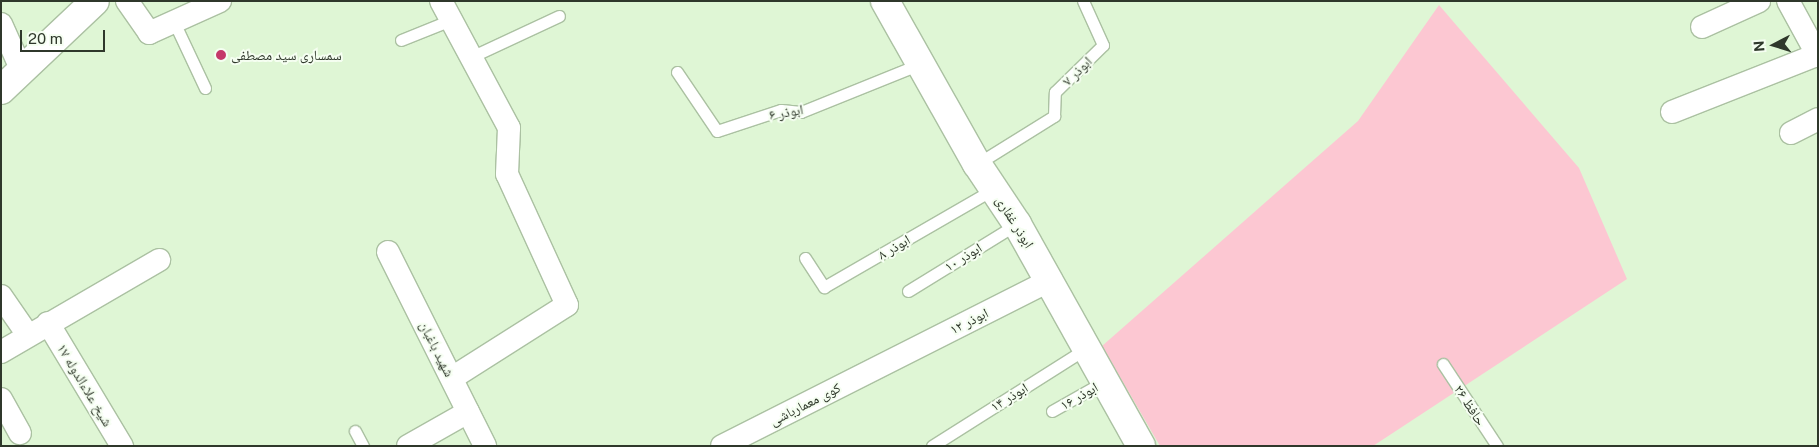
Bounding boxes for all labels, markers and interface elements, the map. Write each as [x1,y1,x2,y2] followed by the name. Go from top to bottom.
[22,20,108,52] scale bar
[1749,20,1799,70] north arrow
[28,30,63,47] text: 20 m
[1751,40,1768,52] text: N
[231,47,342,63] place label: سمساری سید مصطفی
[215,49,227,61] marker: سمساری سید مصطفی
[1059,53,1095,89] street label: ابوذر ۷
[767,101,805,123] street label: ابوذر ۶
[992,193,1038,251] street label: ابوذر غفاری
[875,231,913,263] street label: ابوذر ۸
[941,239,985,275] street label: ابوذر ۱۰
[947,304,991,338] street label: ابوذر ۱۲
[416,318,458,380] street label: شهید باغبان
[54,341,116,429] street label: شیخ علاءالدوله ۱۷
[1057,378,1101,414] street label: ابوذر ۱۶
[767,379,843,429] street label: کوی معمارباشی
[987,379,1031,415] street label: ابوذر ۱۴
[1451,381,1489,429] street label: حافظ ۲۶

